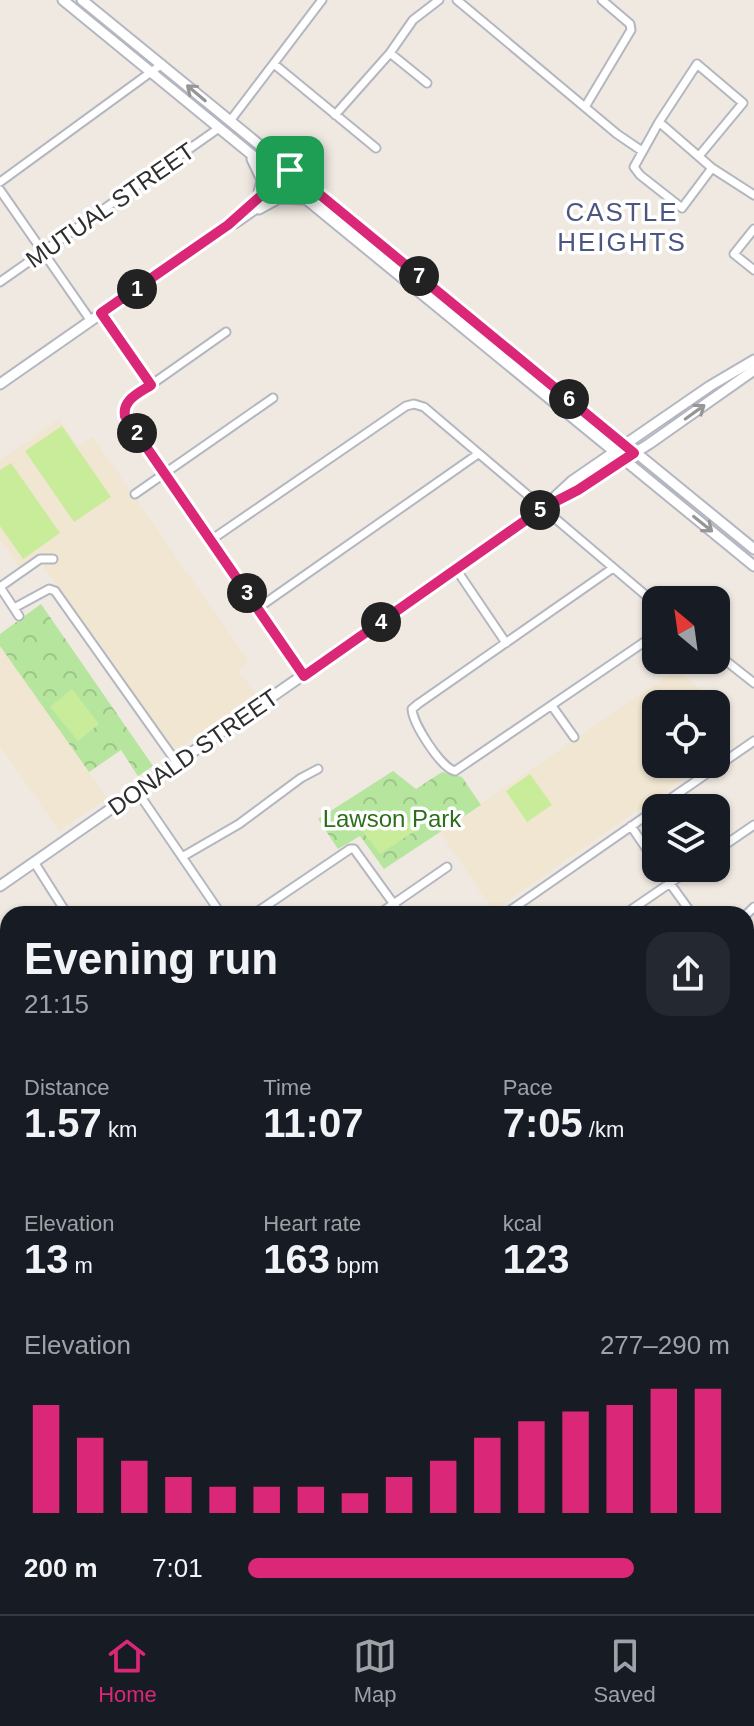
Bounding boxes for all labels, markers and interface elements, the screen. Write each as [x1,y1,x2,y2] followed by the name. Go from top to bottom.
[186,84,207,102] one-way arrow
[256,136,324,204] pin
[21,137,200,273] street label: MUTUAL STREET
[268,148,312,192] icon: arrive
[557,197,687,257] district label: CASTLE HEIGHTS
[399,256,439,296] pin: 7
[413,263,425,288] text: 7
[117,269,157,309] pin: 1
[131,276,143,301] text: 1
[549,379,589,419] pin: 6
[563,386,575,411] text: 6
[683,404,705,420] one-way arrow
[117,413,157,453] pin: 2
[131,420,143,445] text: 2
[520,490,560,530] pin: 5
[534,497,546,522] text: 5
[692,516,713,533] one-way arrow
[227,573,267,613] pin: 3
[241,580,253,605] text: 3
[642,586,730,674] north arrow
[642,586,730,882] map controls
[361,602,401,642] pin: 4
[375,609,387,634] text: 4
[103,683,283,821] street label: DONALD STREET
[642,690,730,778] button: locate
[642,794,730,882] button: layers
[323,805,462,832] park label: Lawson Park
[646,932,730,1016] button: share
[24,934,278,983] text: Evening run
[24,989,89,1019] text: 21:15
[24,1075,110,1100] text: Distance
[263,1075,311,1100] text: Time
[503,1075,553,1100] text: Pace
[24,1101,102,1145] text: 1.57
[263,1101,363,1145] text: 11:07
[503,1101,583,1145] text: 7:05
[102,1117,137,1142] text: km
[583,1117,624,1142] text: /km
[24,1211,115,1236] text: Elevation
[263,1211,361,1236] text: Heart rate
[503,1211,542,1236] text: kcal
[24,1237,69,1281] text: 13
[263,1237,330,1281] text: 163
[503,1237,569,1281] text: 123
[69,1253,93,1278] text: m
[330,1253,379,1278] text: bpm
[24,1330,131,1360] text: Elevation
[600,1330,730,1360] text: 277–290 m
[24,1553,98,1583] text: 200 m
[152,1553,203,1583] text: 7:01
[98,1634,157,1708] tab: Home
[353,1634,397,1708] tab: Map
[593,1634,656,1708] tab: Saved

